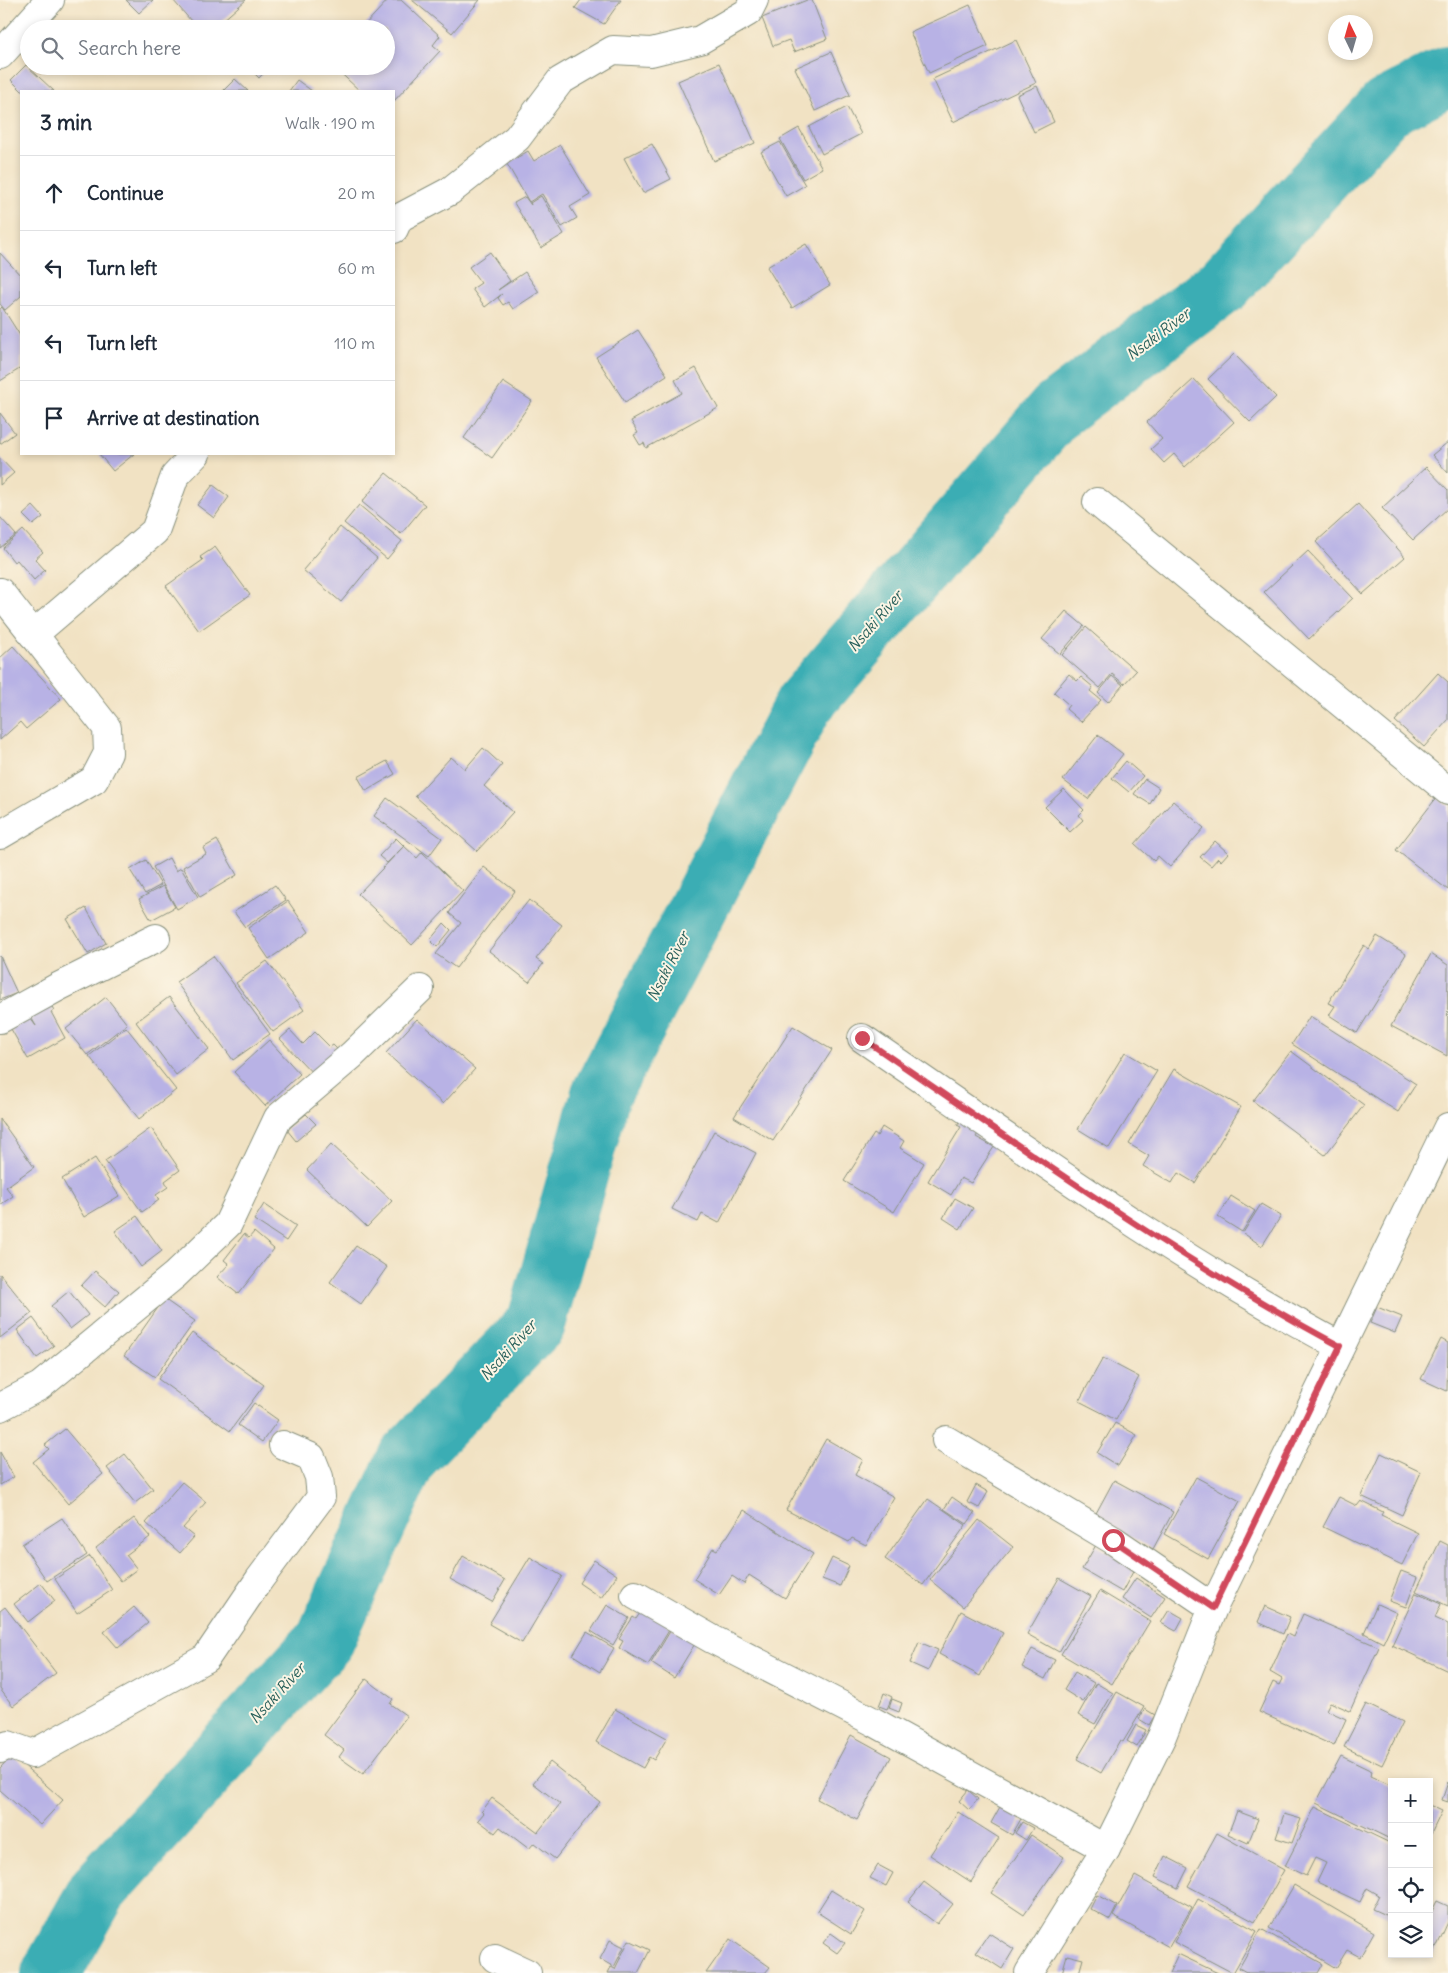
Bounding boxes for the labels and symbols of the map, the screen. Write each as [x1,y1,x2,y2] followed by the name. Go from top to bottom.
[1328,15,1373,60] north arrow
[1122,303,1195,364] water label: Nsaki River
[843,585,908,655] water label: Nsaki River
[643,927,694,1004] water label: Nsaki River
[851,1027,874,1050] route end
[476,1315,541,1384] water label: Nsaki River
[1102,1529,1125,1552] route start
[245,1658,310,1727] water label: Nsaki River

